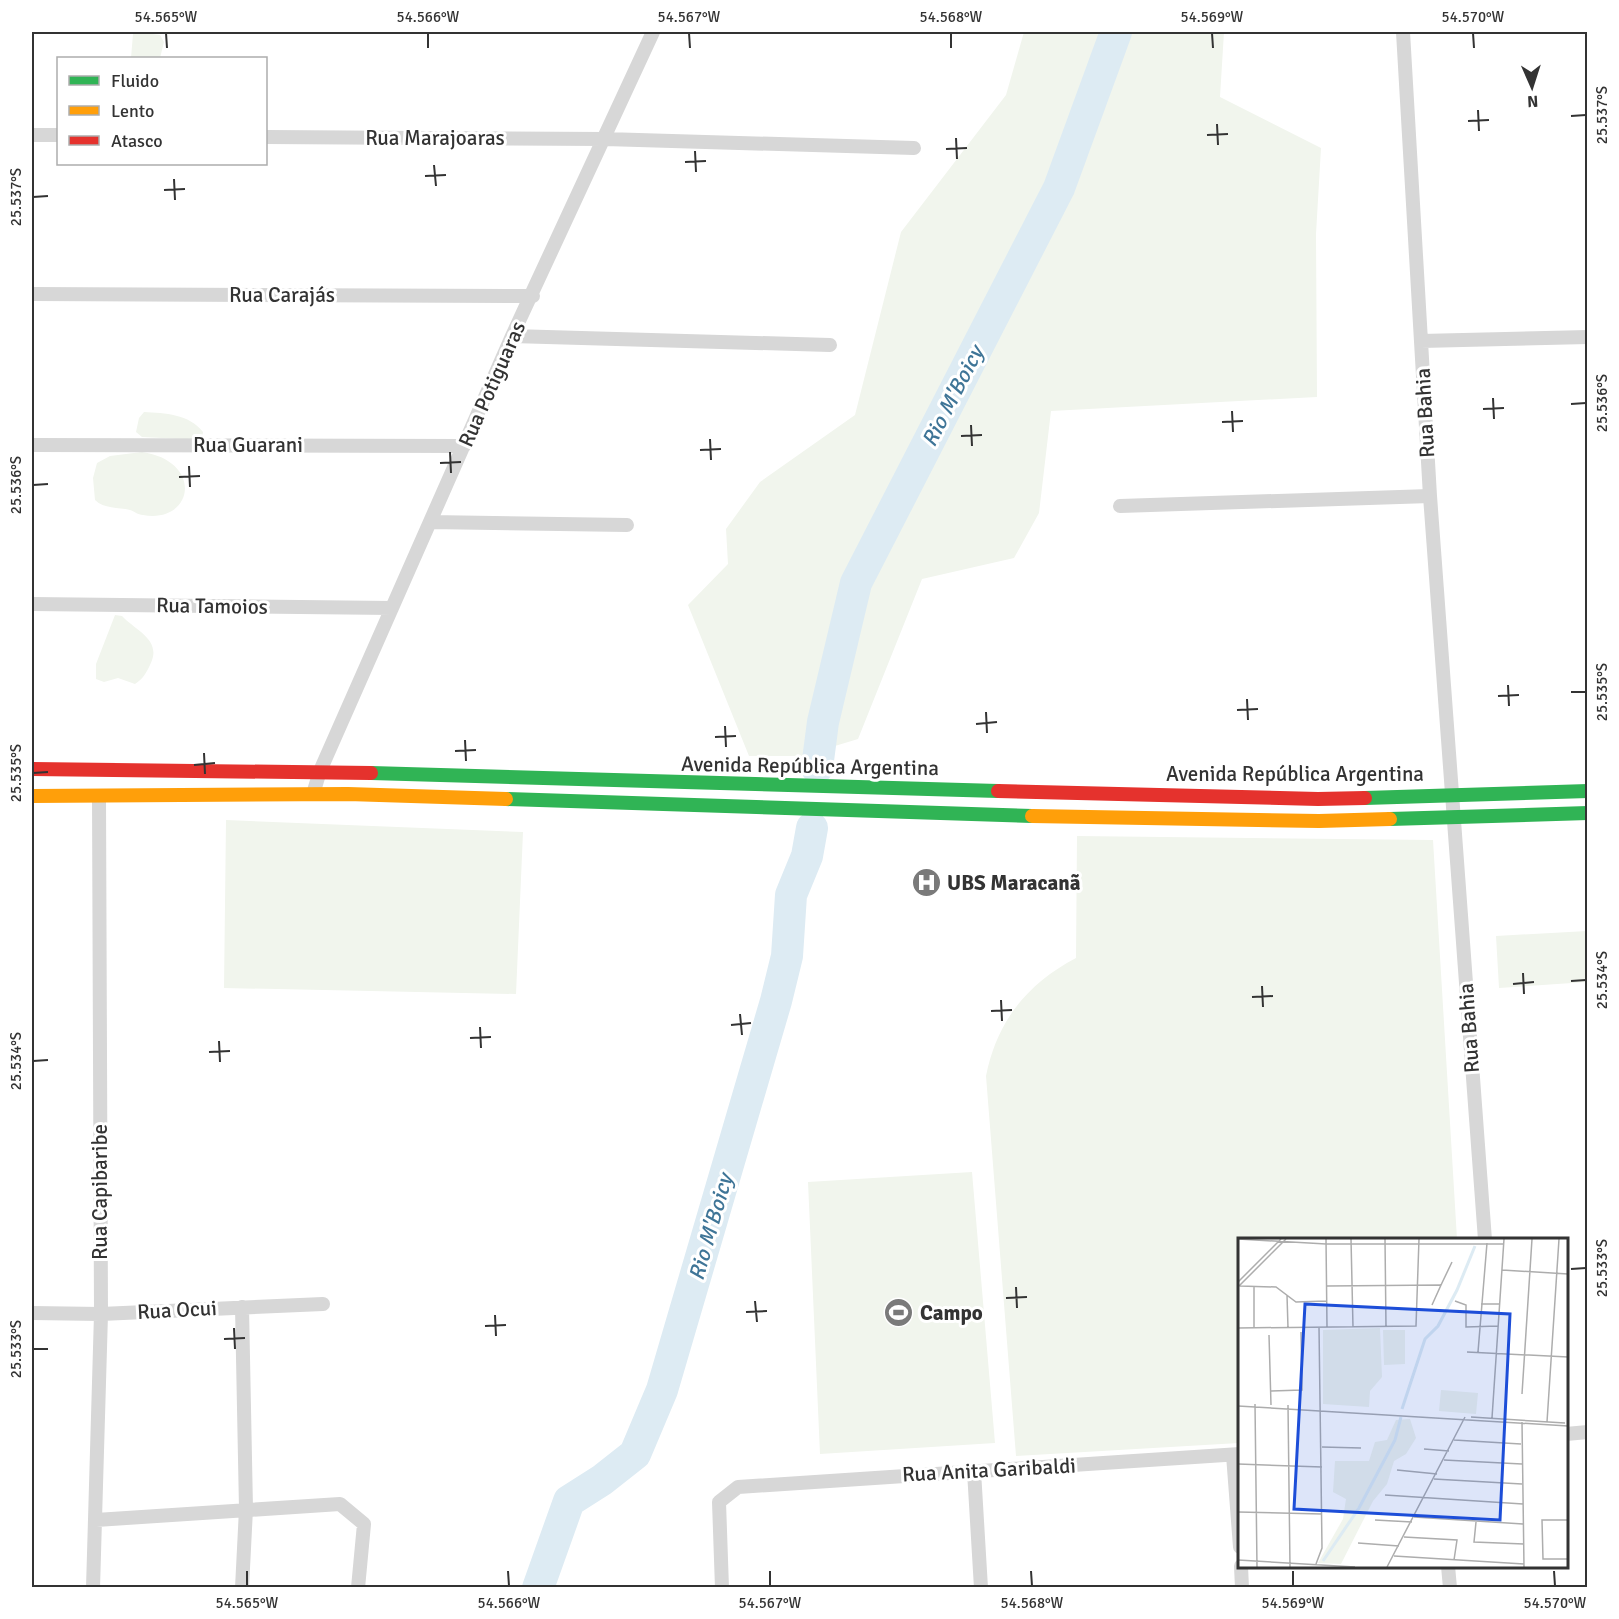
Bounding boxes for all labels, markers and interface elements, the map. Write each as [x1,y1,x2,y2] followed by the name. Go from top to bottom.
[135,8,198,26] text: 54.565°W
[397,8,460,26] text: 54.566°W
[658,8,721,26] text: 54.567°W
[920,8,983,26] text: 54.568°W
[1181,8,1244,26] text: 54.569°W
[1442,8,1505,26] text: 54.570°W
[57,57,267,165] legend
[1502,57,1562,117] north arrow
[111,70,159,92] text: Fluido
[1593,86,1611,144] text: 25.537°S
[1527,91,1539,111] text: N
[111,100,154,122] text: Lento
[365,125,505,151] street label: Rua Marajoaras
[111,130,163,152] text: Atasco
[7,168,25,226] text: 25.537°S
[229,282,335,308] street label: Rua Carajás
[453,317,531,451] street label: Rua Potiguaras
[916,339,990,451] water label: Rio M'Boicy
[1410,367,1440,459] street label: Rua Bahia
[1593,374,1611,432] text: 25.536°S
[193,432,303,458] street label: Rua Guarani
[7,456,25,514] text: 25.536°S
[156,592,268,620] street label: Rua Tamoios
[1593,663,1611,721] text: 25.535°S
[7,744,25,802] text: 25.535°S
[681,751,939,781] street label: Avenida República Argentina
[1166,761,1424,787] street label: Avenida República Argentina
[910,867,942,899] hospital icon: UBS Maracanã
[947,870,1081,896] place label: UBS Maracanã
[1593,951,1611,1009] text: 25.534°S
[1453,982,1485,1074] street label: Rua Bahia
[7,1032,25,1090] text: 25.534°S
[87,1124,113,1260] street label: Rua Capibaribe
[682,1168,739,1283] water label: Rio M'Boicy
[1238,1238,1568,1568] inset map
[1593,1239,1611,1297] text: 25.533°S
[137,1295,217,1325] street label: Rua Ocui
[883,1297,915,1329] sports icon: Campo
[920,1300,983,1326] place label: Campo
[7,1320,25,1378] text: 25.533°S
[902,1452,1076,1488] street label: Rua Anita Garibaldi
[216,1594,279,1612] text: 54.565°W
[478,1594,541,1612] text: 54.566°W
[739,1594,802,1612] text: 54.567°W
[1001,1594,1064,1612] text: 54.568°W
[1262,1594,1325,1612] text: 54.569°W
[1524,1594,1587,1612] text: 54.570°W

